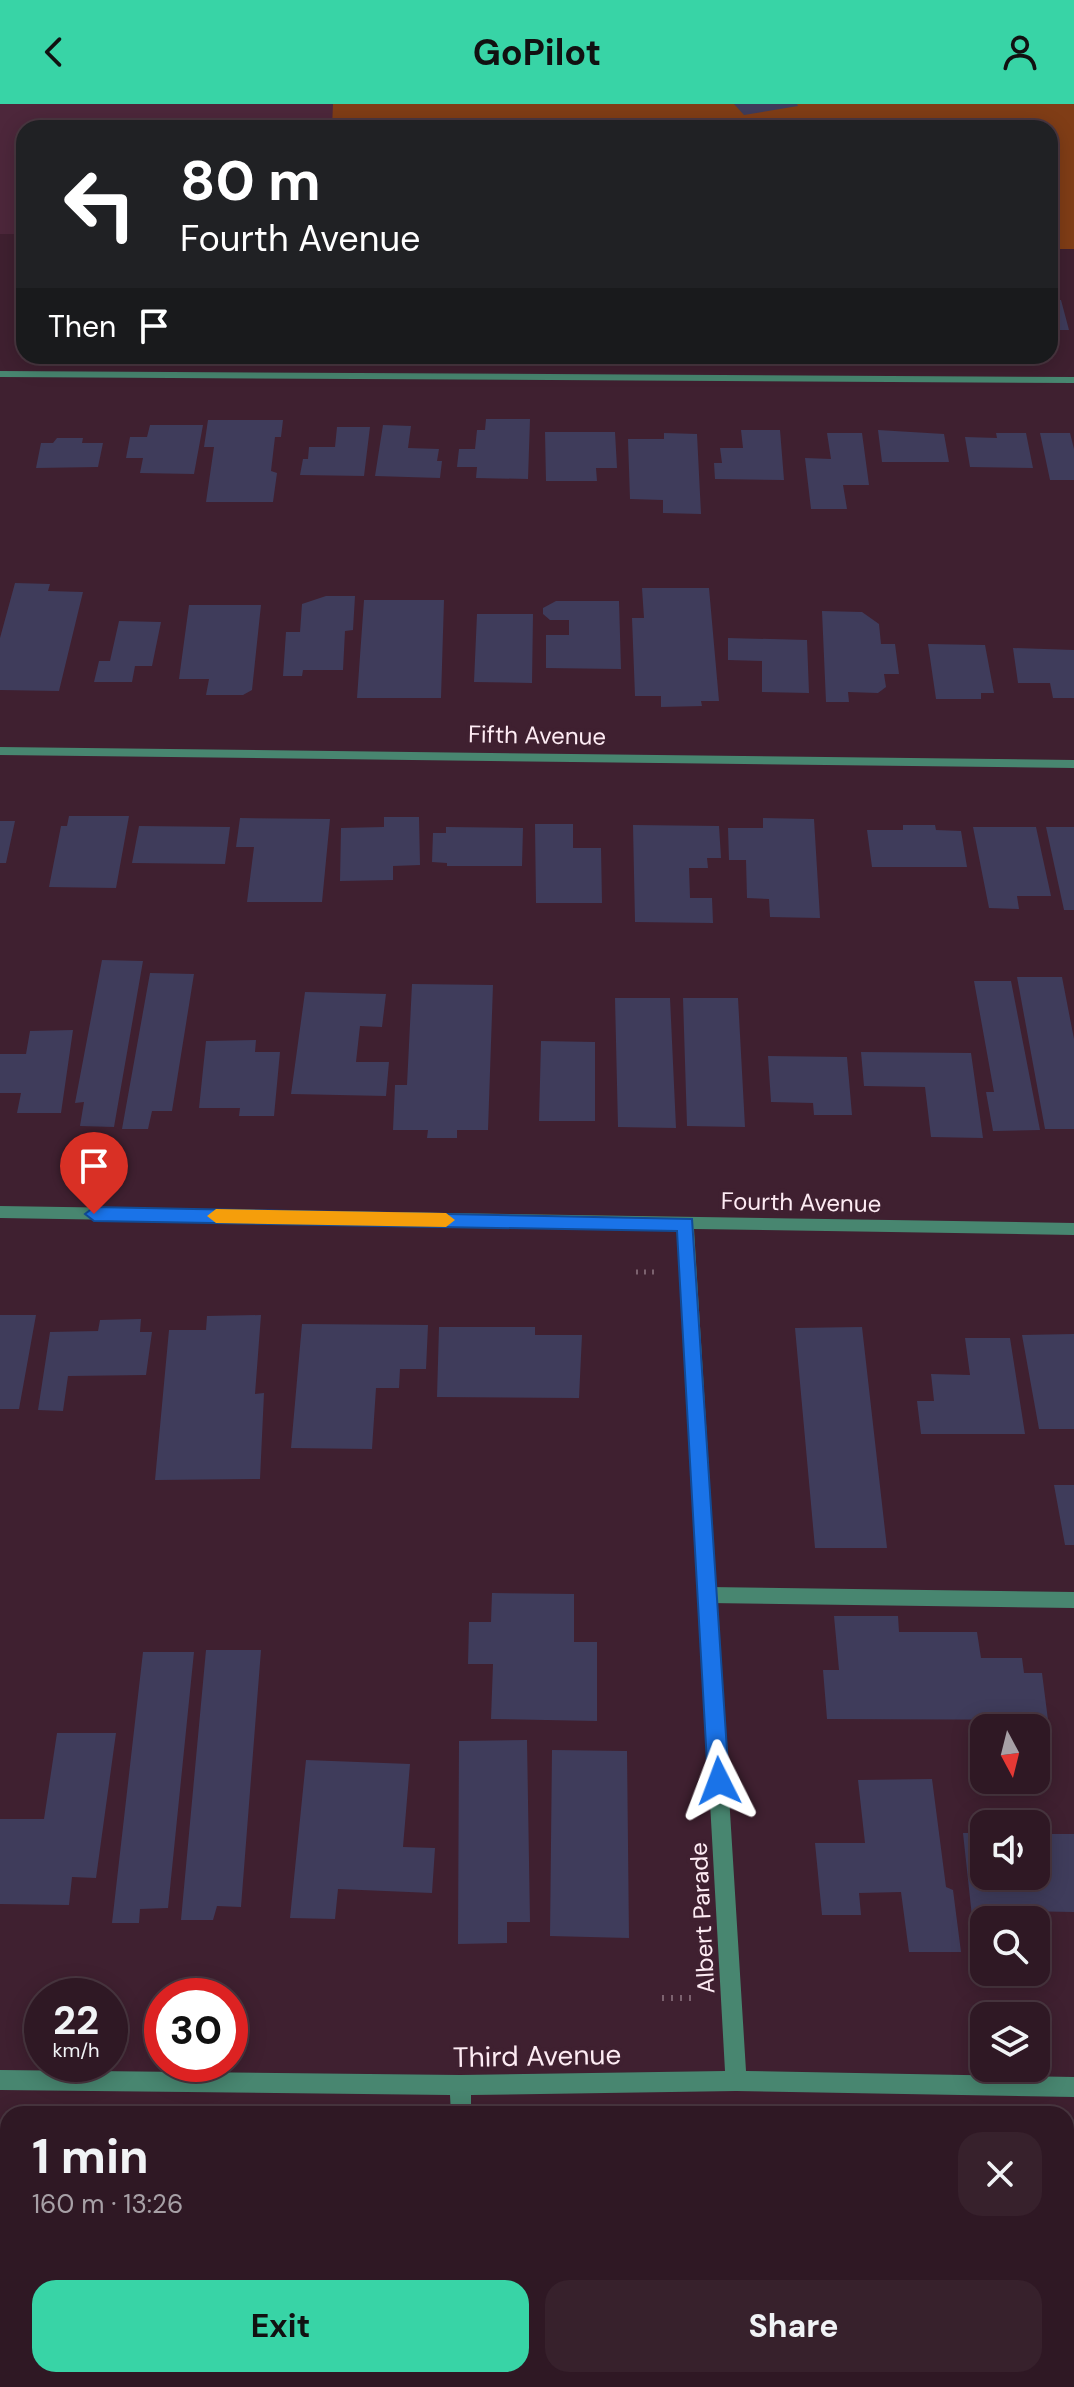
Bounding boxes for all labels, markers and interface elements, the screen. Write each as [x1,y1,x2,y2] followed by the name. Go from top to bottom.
[473,29,601,76] text: GoPilot
[32,30,76,74] icon: back
[998,30,1042,74] icon: person
[180,144,321,217] text: 80 m
[48,152,152,256] icon: left
[180,215,421,262] text: Fourth Avenue
[132,304,176,348] icon: arrive
[48,307,116,346] text: Then
[468,718,606,752] street label: Fifth Avenue
[60,1132,128,1214] pin
[72,1144,116,1188] icon: arrive
[721,1185,881,1219] street label: Fourth Avenue
[970,1714,1050,1794] north arrow
[970,1714,1050,2082] map controls
[677,1739,761,1823] position arrow
[970,1810,1050,1890] button: sound
[683,1841,721,1995] street label: Albert Parade
[970,1906,1050,1986] button: search
[144,1978,248,2082] speed limit sign: 30
[53,1994,99,2046] text: 22
[970,2002,1050,2082] button: layers
[452,2036,622,2076] street label: Third Avenue
[52,2037,100,2063] text: km/h
[32,2125,149,2188] text: 1 min
[958,2132,1042,2216] button: close
[32,2187,183,2221] text: 160 m · 13:26
[32,2280,529,2372] button: Exit
[545,2280,1042,2372] button: Share

